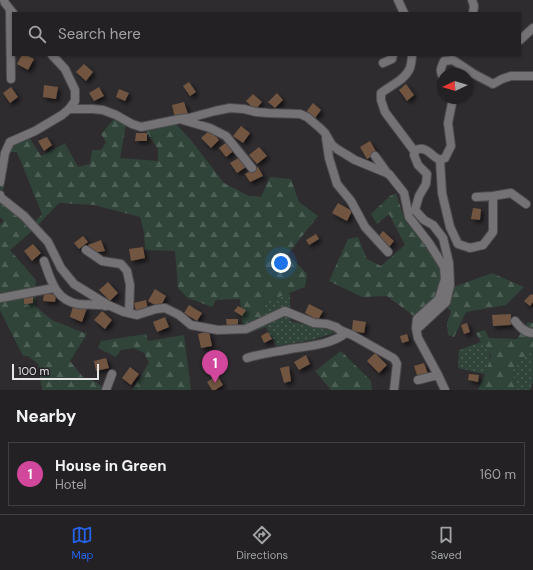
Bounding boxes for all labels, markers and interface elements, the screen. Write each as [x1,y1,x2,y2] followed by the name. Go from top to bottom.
[12,12,521,56] search box
[26,23,48,45] icon: search
[58,24,141,44] text: Search here
[437,68,473,104] north arrow
[271,253,291,273] your location
[202,350,228,383] pin: 1
[12,362,99,381] scale bar
[18,364,49,378] text: 100 m
[16,405,76,427] text: Nearby
[55,456,167,476] text: House in Green
[28,466,32,483] text: 1
[480,466,516,483] text: 160 m
[55,476,87,493] text: Hotel
[71,524,94,562] tab: Map
[236,524,288,562] tab: Directions
[431,524,462,562] tab: Saved

